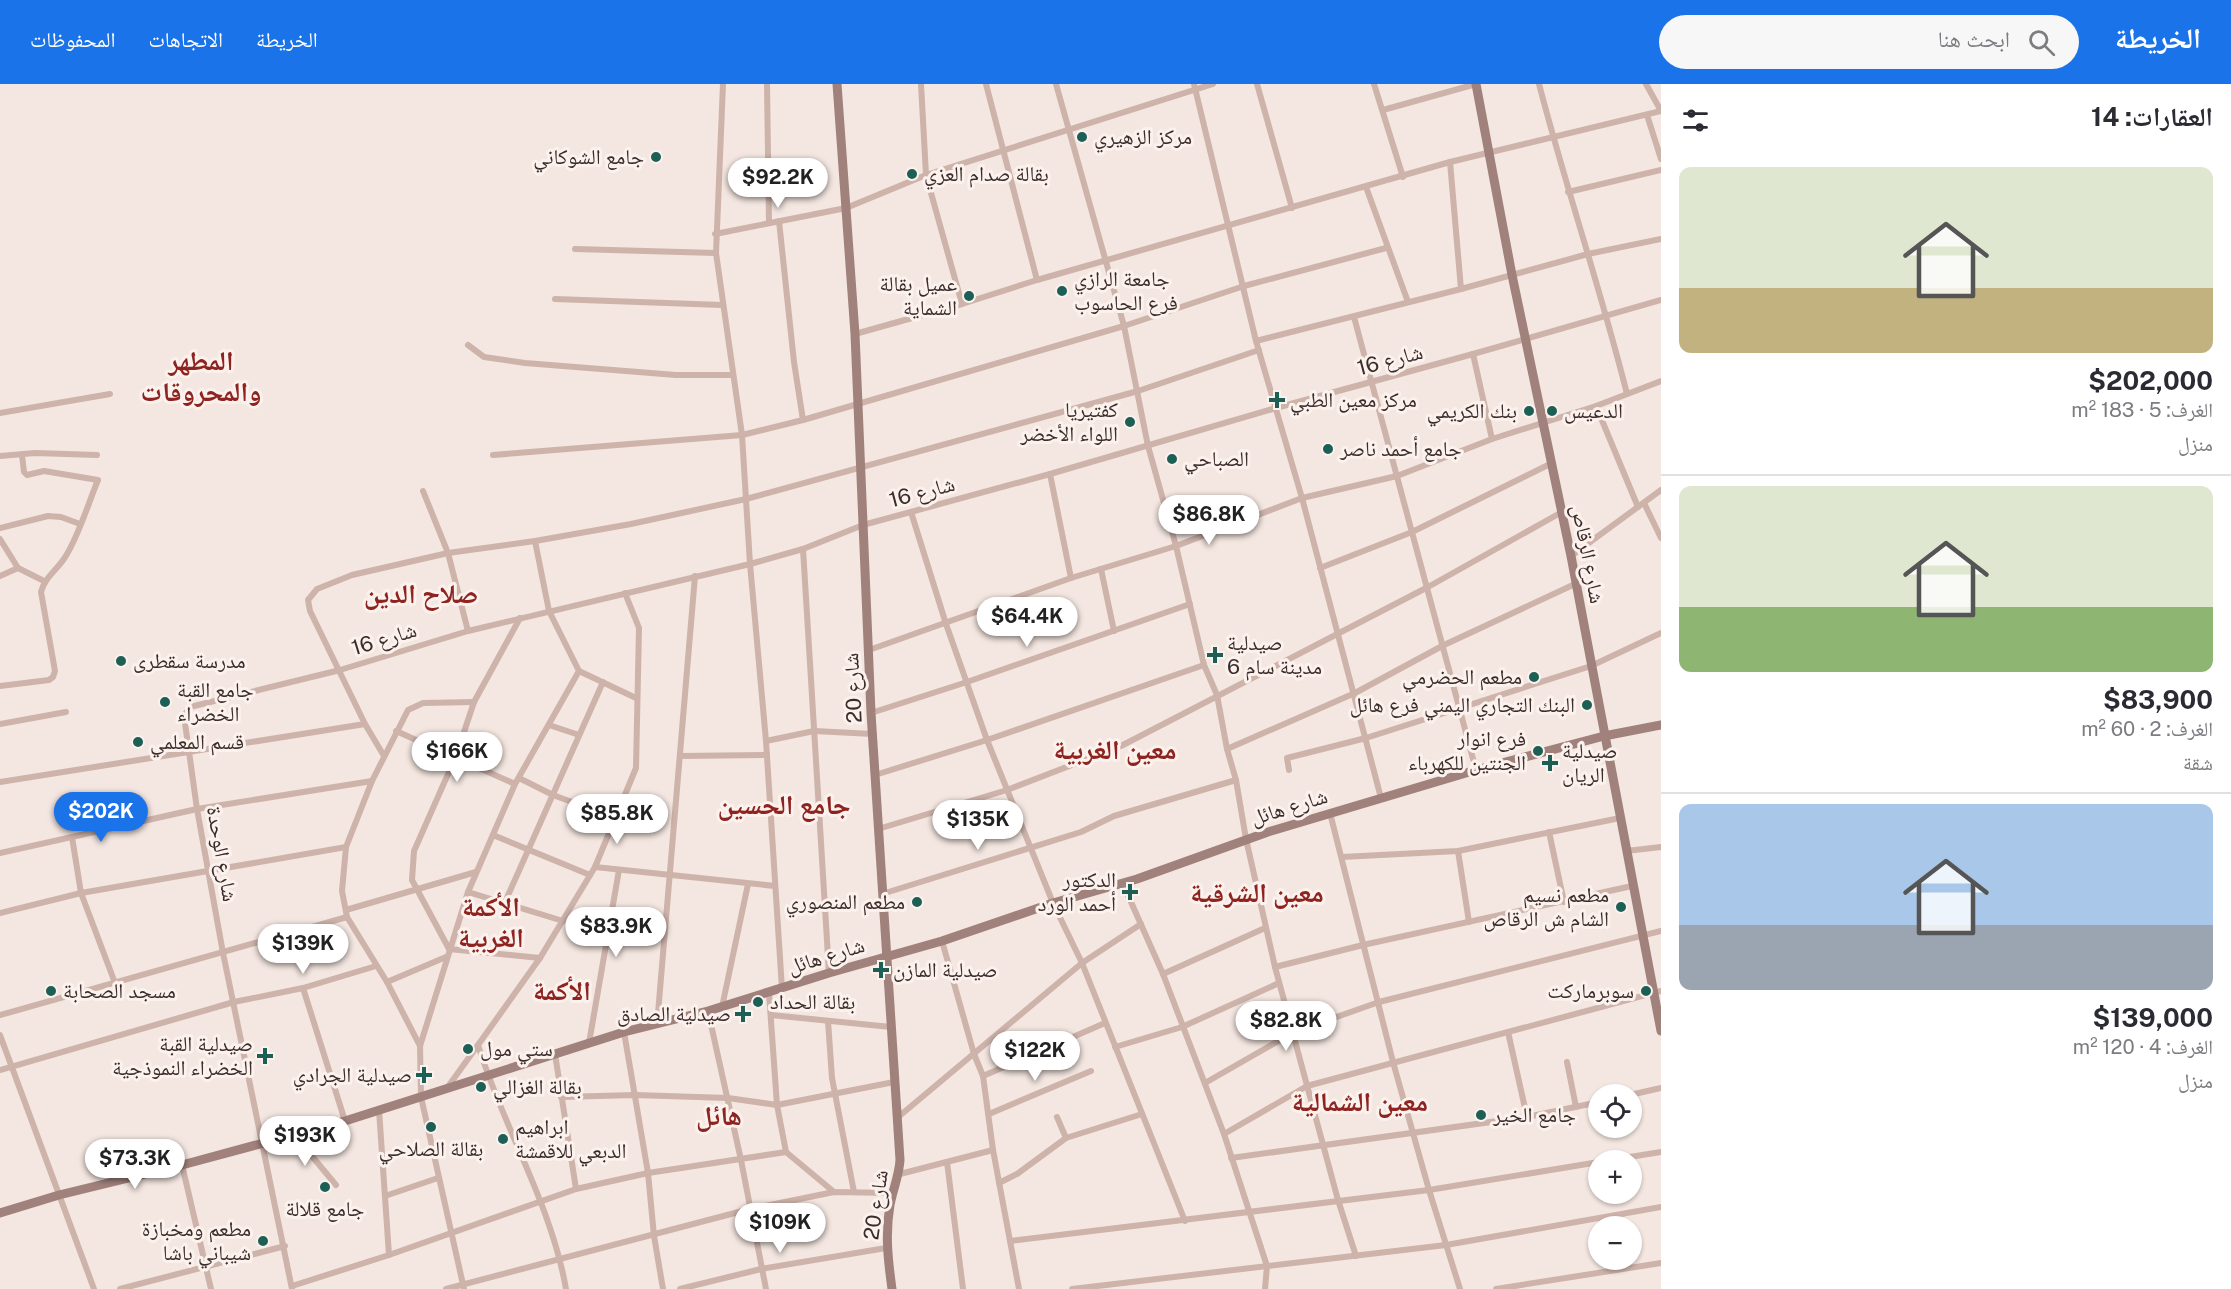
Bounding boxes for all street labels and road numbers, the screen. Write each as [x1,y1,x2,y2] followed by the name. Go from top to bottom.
[1354,339,1426,381] street label: شارع 16
[886,471,958,513] street label: شارع 16
[1566,502,1610,606] street label: شارع الرقاص
[348,617,420,661] street label: شارع 16
[838,652,868,724] street label: شارع 20
[1247,783,1331,831] street label: شارع هائل
[201,804,243,904] street label: شارع الوحدة
[784,932,868,980] street label: شارع هائل
[858,1168,894,1242] street label: شارع 20

